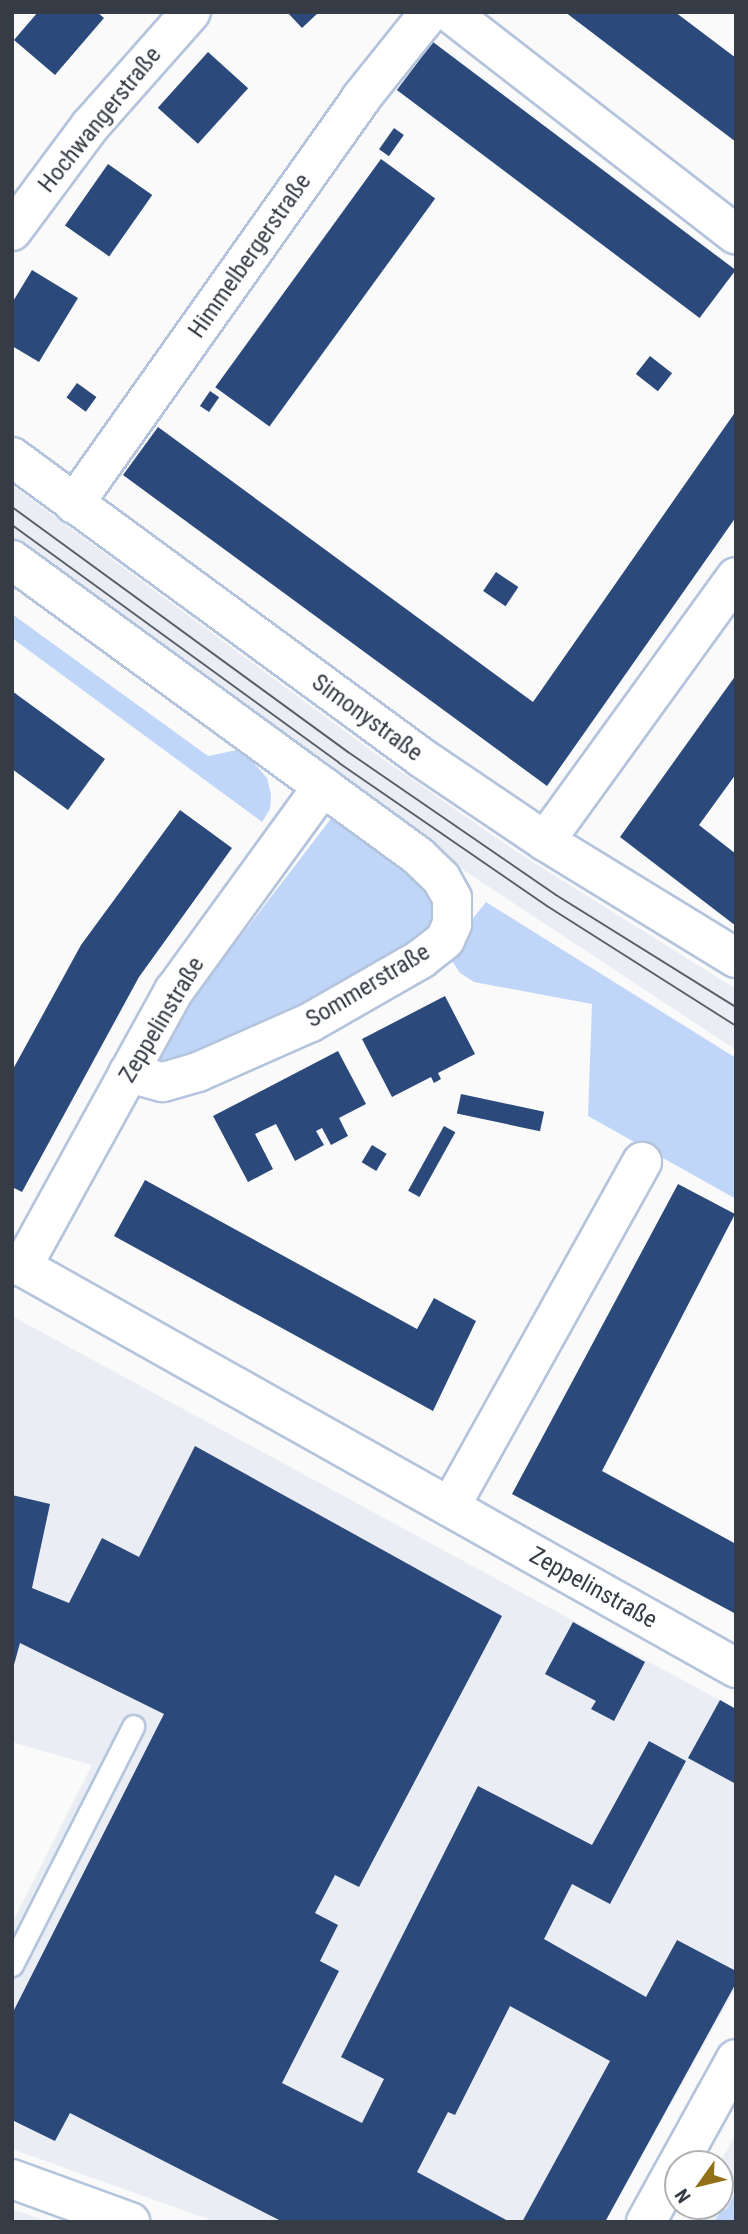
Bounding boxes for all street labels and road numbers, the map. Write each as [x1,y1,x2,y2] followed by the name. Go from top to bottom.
[33,41,167,199] street label: Hochwangerstraße
[183,168,317,344] street label: Himmelbergerstraße
[306,668,428,768] street label: Simonystraße
[301,938,435,1034] street label: Sommerstraße
[113,952,211,1088] street label: Zeppelinstraße
[524,1541,662,1635] street label: Zeppelinstraße

